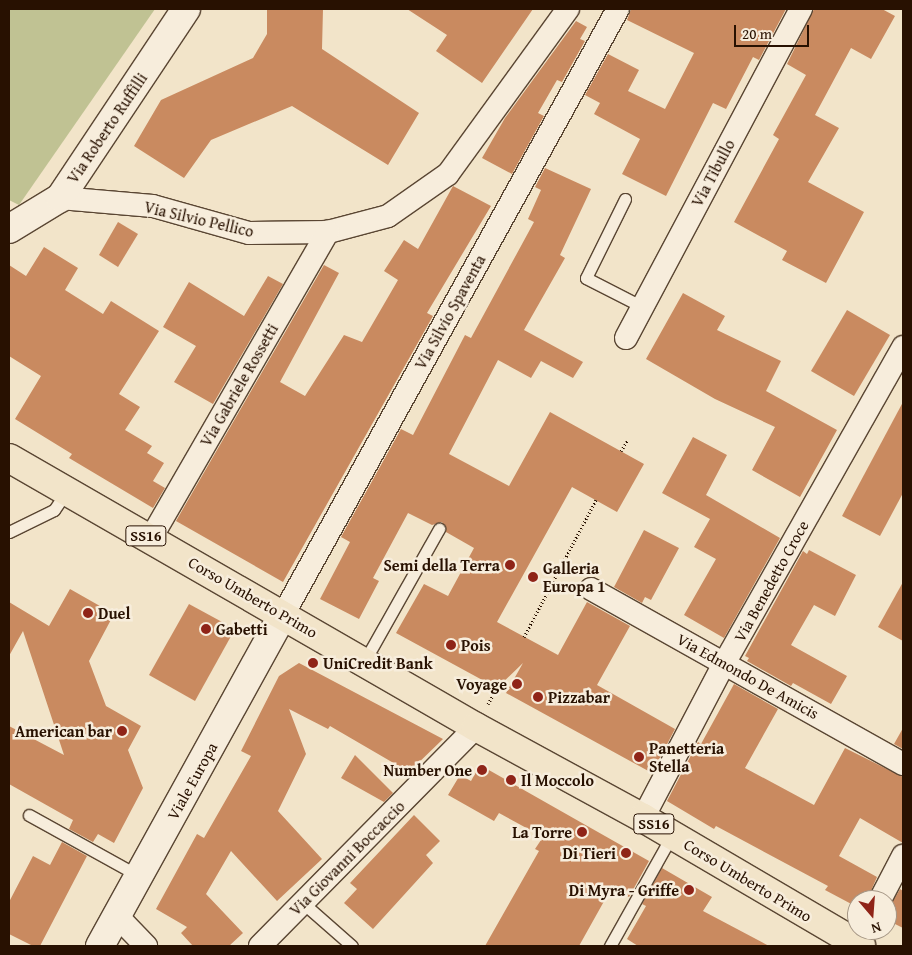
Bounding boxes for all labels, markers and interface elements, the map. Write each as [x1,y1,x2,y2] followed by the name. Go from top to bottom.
[737,15,812,47] scale bar
[742,23,772,44] text: 20 m
[63,69,151,187] street label: Via Roberto Ruffilli
[687,136,739,210] street label: Via Tibullo
[142,197,256,241] street label: Via Silvio Pellico
[411,251,489,373] street label: Via Silvio Spaventa
[196,320,282,450] street label: Via Gabriele Rossetti
[730,517,812,645] street label: Via Benedetto Croce
[125,524,167,548] road number: SS16
[185,552,321,642] street label: Corso Umberto Primo
[383,555,500,575] place label: Semi della Terra
[543,558,605,596] place label: Galleria Europa 1
[504,559,516,571] marker: Semi della Terra
[527,571,539,583] marker: Galleria Europa 1
[98,603,130,623] place label: Duel
[82,607,94,619] marker: Duel
[216,619,268,639] place label: Gabetti
[200,623,212,635] marker: Gabetti
[674,629,822,723] street label: Via Edmondo De Amicis
[461,635,491,655] place label: Pois
[445,639,457,651] marker: Pois
[323,653,433,673] place label: UniCredit Bank
[307,657,319,669] marker: UniCredit Bank
[456,674,507,694] place label: Voyage
[511,678,523,690] marker: Voyage
[548,687,610,707] place label: Pizzabar
[532,691,544,703] marker: Pizzabar
[15,721,112,741] place label: American bar
[116,725,128,737] marker: American bar
[649,738,724,776] place label: Panetteria Stella
[163,739,221,823] street label: Viale Europa
[633,751,645,763] marker: Panetteria Stella
[384,760,472,780] place label: Number One
[476,764,488,776] marker: Number One
[521,770,594,790] place label: Il Moccolo
[505,774,517,786] marker: Il Moccolo
[285,796,409,920] street label: Via Giovanni Boccaccio
[633,812,675,836] road number: SS16
[512,822,572,842] place label: La Torre
[576,826,588,838] marker: La Torre
[681,834,815,926] street label: Corso Umberto Primo
[563,843,616,863] place label: Di Tieri
[620,847,632,859] marker: Di Tieri
[569,880,679,900] place label: Di Myra - Griffe
[683,884,695,896] marker: Di Myra - Griffe
[847,890,897,940] north arrow
[869,917,884,939] text: N

